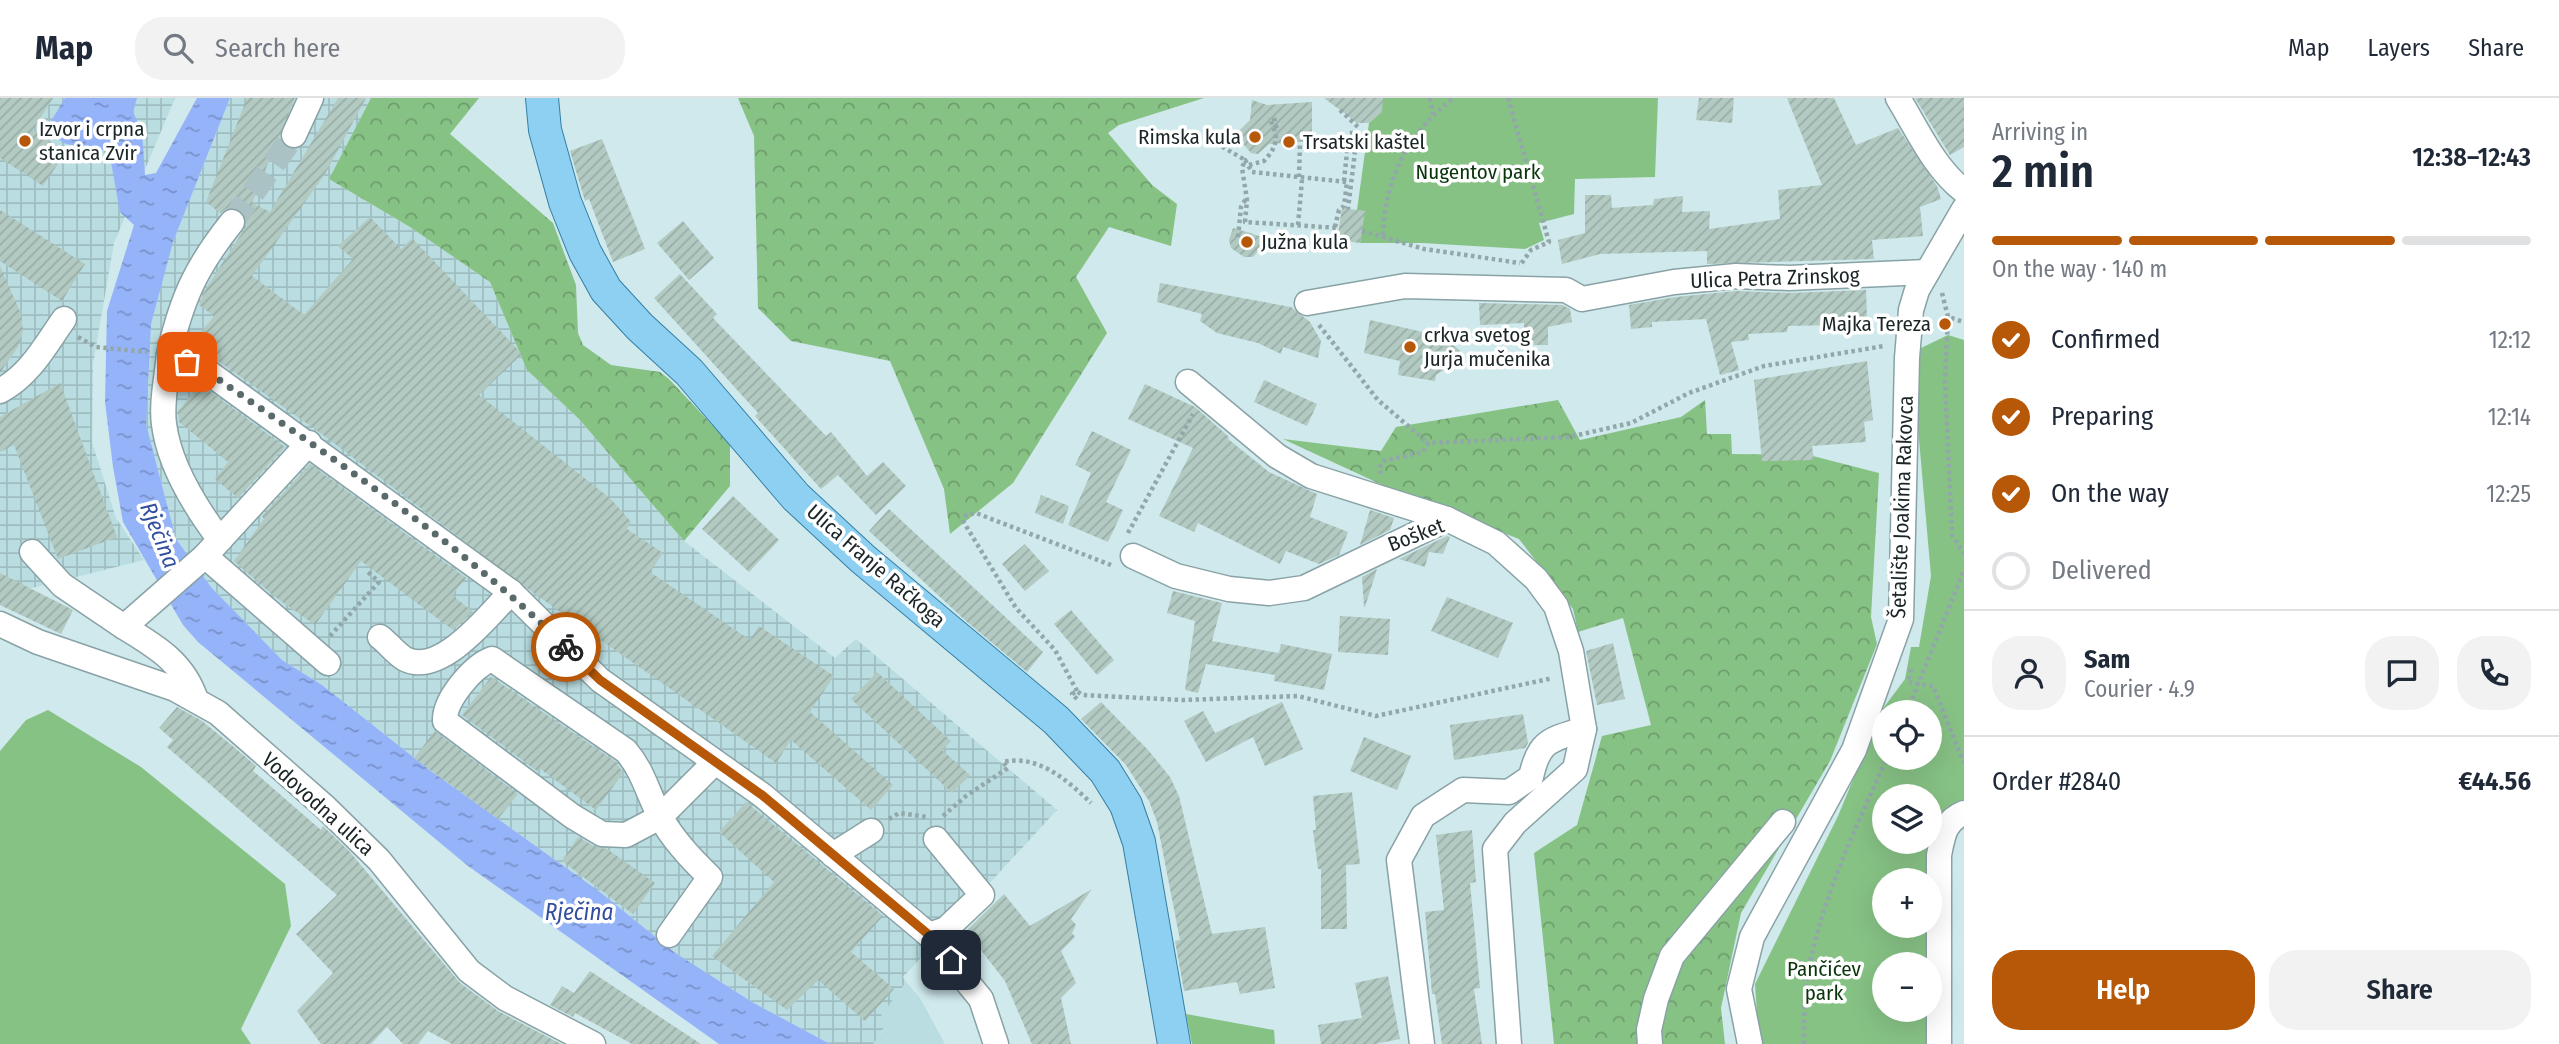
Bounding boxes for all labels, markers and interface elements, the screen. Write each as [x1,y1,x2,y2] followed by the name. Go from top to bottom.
[135,17,625,80] search box
[35,28,93,68] text: Map
[159,29,197,67] icon: search
[215,33,340,64] text: Search here
[2288,34,2330,62] text: Map
[2368,34,2430,62] text: Layers
[2468,34,2524,62] text: Share
[39,116,144,166] place label: Izvor i crpna stanica Zvir
[1992,118,2088,146] text: Arriving in
[1138,124,1241,150] place label: Rimska kula
[1247,129,1263,145] marker: Rimska kula
[1303,129,1426,155] place label: Trsatski kaštel
[17,133,33,149] marker: Izvor i crpna stanica Zvir
[1281,134,1297,150] marker: Trsatski kaštel
[2412,142,2531,173] text: 12:38–12:43
[1992,144,2094,199] text: 2 min
[1416,159,1541,185] park label: Nugentov park
[1261,229,1349,255] place label: Južna kula
[1239,234,1255,250] marker: Južna kula
[1992,255,2167,283] text: On the way · 140 m
[1690,262,1860,294] street label: Ulica Petra Zrinskog
[1822,311,1931,337] place label: Majka Tereza
[1937,316,1953,332] marker: Majka Tereza
[1992,321,2030,359] icon: check
[1424,322,1551,372] place label: crkva svetog Jurja mučenika
[2051,324,2161,355] text: Confirmed
[2489,326,2531,354] text: 12:12
[157,332,217,392] pin
[1402,339,1418,355] marker: crkva svetog Jurja mučenika
[168,343,206,381] icon: bag
[1885,395,1919,619] street label: Šetalište Joakima Rakovca
[1992,398,2030,436] icon: check
[2051,401,2153,432] text: Preparing
[2488,403,2531,431] text: 12:14
[1992,475,2030,513] icon: check
[2051,478,2169,509] text: On the way
[2486,480,2531,508] text: 12:25
[134,498,186,572] water label: Rječina
[801,499,951,633] street label: Ulica Franje Račkoga
[1384,512,1448,558] street label: Bošket
[2051,555,2152,586] text: Delivered
[531,612,601,682] courier
[547,628,585,666] icon: bike
[1992,636,2066,710] button: person
[2365,636,2439,710] button: chat
[2457,636,2531,710] button: phone
[2084,644,2130,675] text: Sam
[2084,675,2195,703] text: Courier · 4.9
[1872,700,1942,1022] map controls
[1872,700,1942,770] button: locate
[256,747,380,861] street label: Vodovodna ulica
[1992,766,2121,797] text: Order #2840
[2459,766,2531,797] text: €44.56
[1872,784,1942,854] button: layers
[1872,868,1942,938] button: +
[545,898,613,926] water label: Rječina
[921,930,981,990] pin
[932,941,970,979] icon: home
[1992,950,2255,1030] button: Help
[2269,950,2531,1030] button: Share
[1872,952,1942,1022] button: −
[1787,956,1862,1006] park label: Pančićev park

